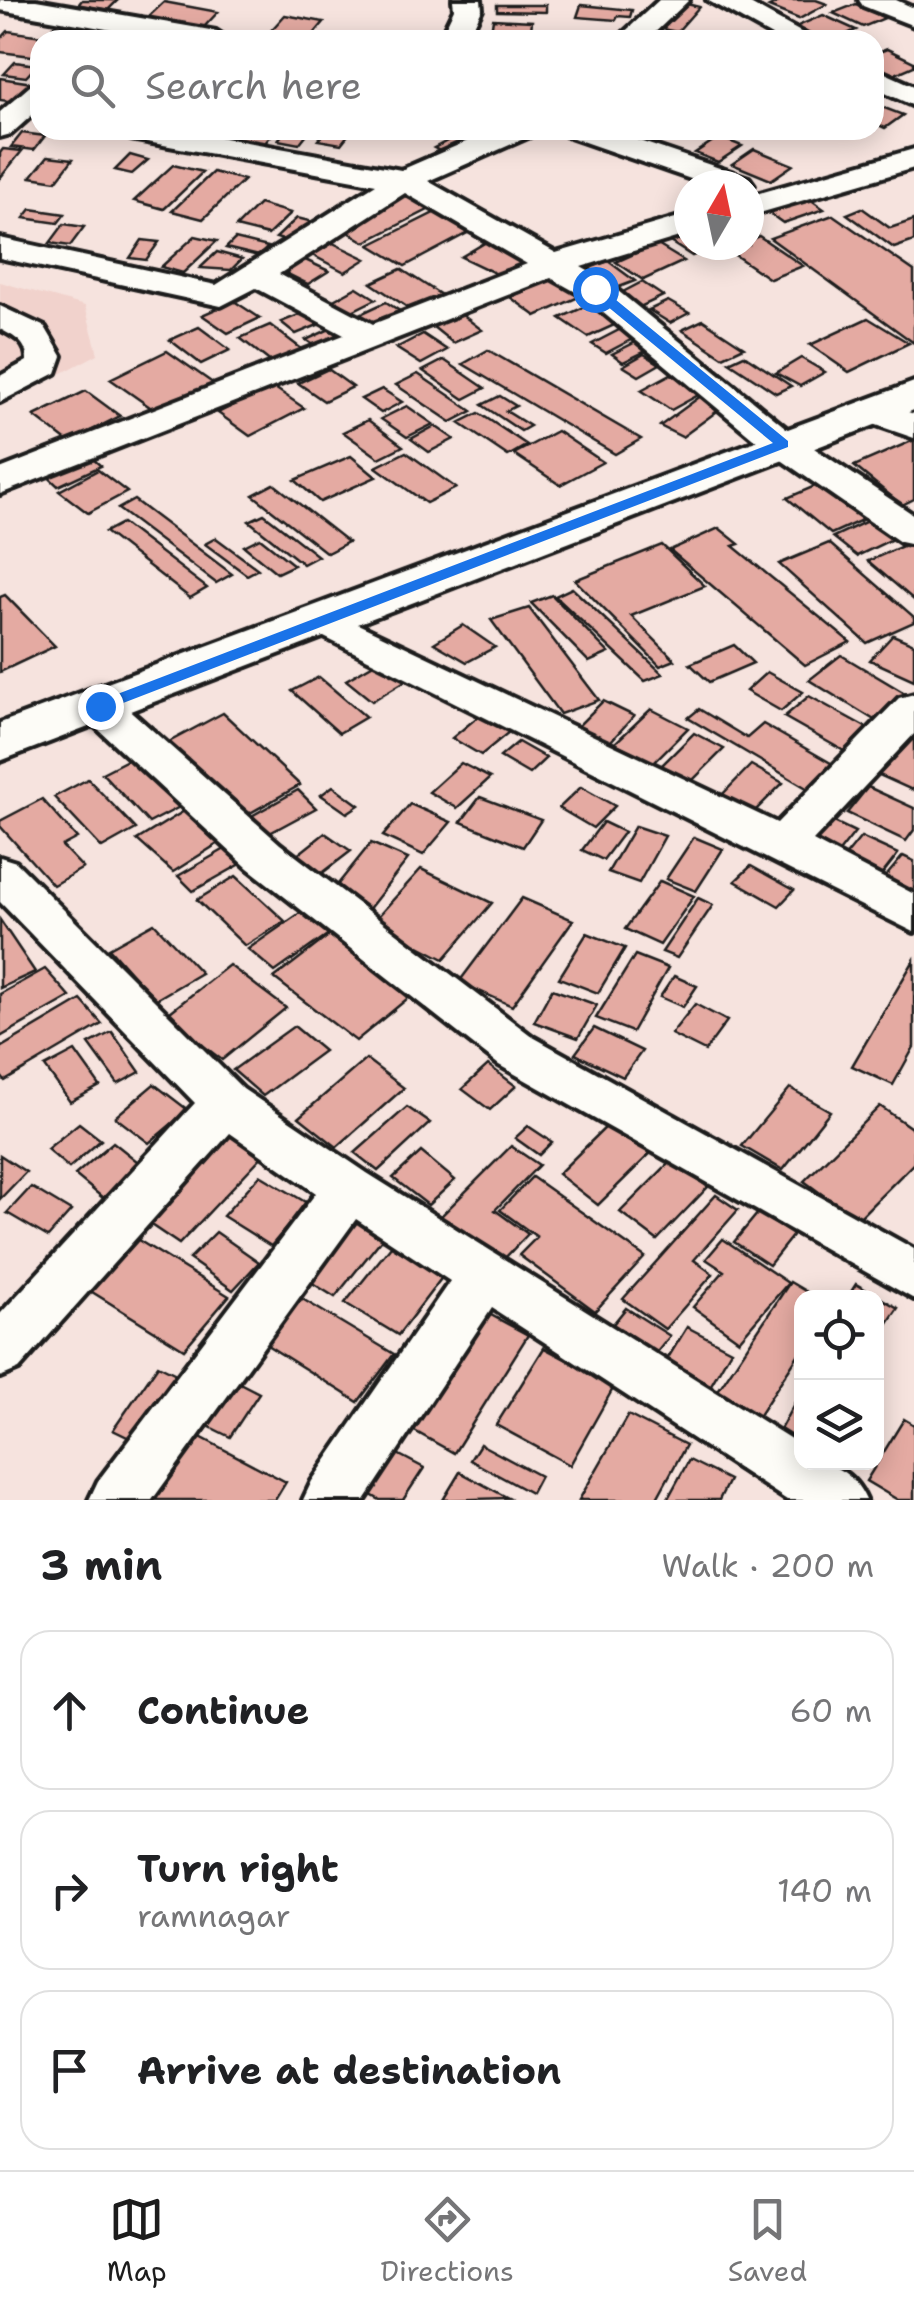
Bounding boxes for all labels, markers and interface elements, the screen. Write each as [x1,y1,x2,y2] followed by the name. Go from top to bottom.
[30,30,884,140] search box
[65,58,120,113] icon: search
[145,60,362,111] text: Search here
[674,170,764,260] north arrow
[573,267,619,313] route start
[78,684,124,730] route end
[794,1290,884,1470] map controls
[794,1290,884,1380] button: locate
[794,1380,884,1470] button: layers
[40,1537,162,1593] text: 3 min
[661,1544,874,1587] text: Walk · 200 m
[42,1683,97,1738] icon: ahead
[137,1685,309,1736] text: Continue
[790,1689,872,1732] text: 60 m
[137,1843,339,1894] text: Turn right
[42,1863,97,1918] icon: right
[777,1869,872,1912] text: 140 m
[137,1894,291,1937] text: ramnagar
[42,2043,97,2098] icon: arrive
[137,2045,561,2096] text: Arrive at destination
[107,2192,167,2290] tab: Map
[380,2192,514,2290] tab: Directions
[728,2192,807,2290] tab: Saved

